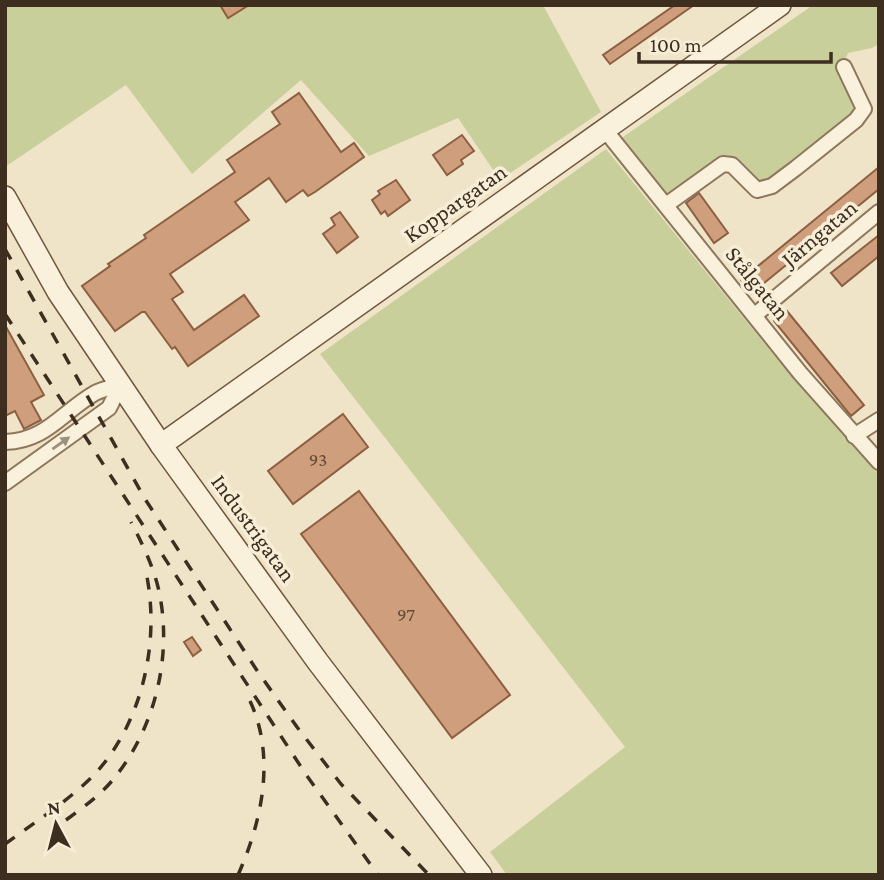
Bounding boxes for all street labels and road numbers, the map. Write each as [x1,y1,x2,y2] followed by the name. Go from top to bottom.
[399,158,511,248] street label: Koppargatan
[775,194,862,273] street label: Järngatan
[720,241,796,325] street label: Stålgatan
[206,469,302,587] street label: Industrigatan

